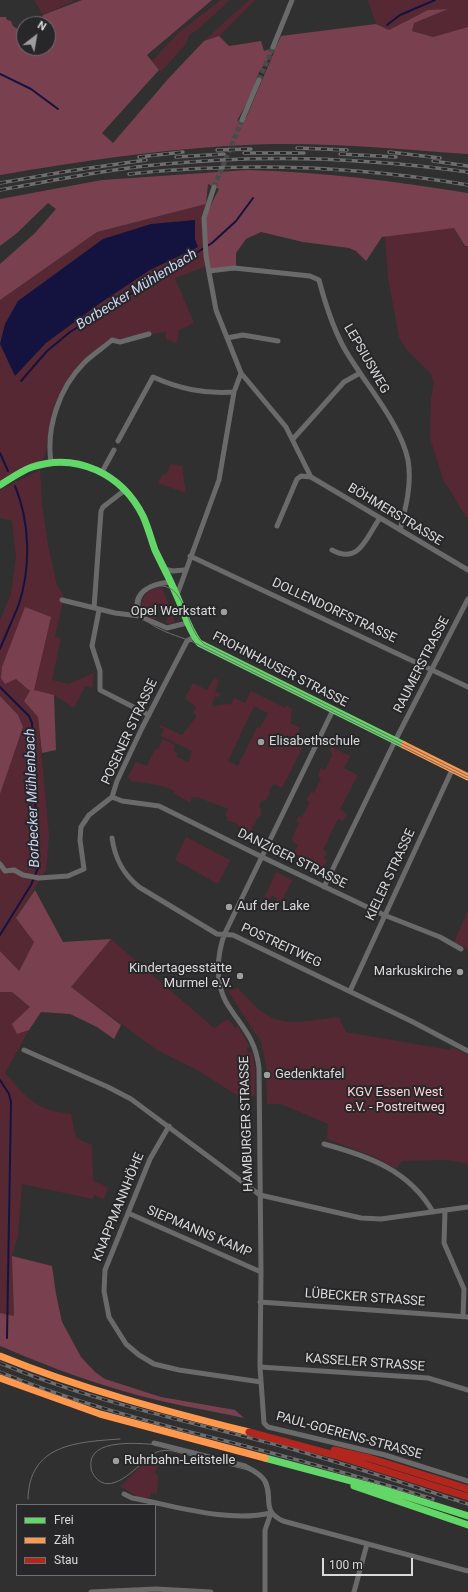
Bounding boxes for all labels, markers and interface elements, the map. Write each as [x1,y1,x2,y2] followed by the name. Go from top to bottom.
[16,16,56,56] north arrow
[35,19,49,34] text: N
[74,246,200,334] water label: Borbecker Mühlenbach
[340,321,392,397] street label: LEPSIUSWEG
[345,481,445,549] street label: BÖHMERSTRASSE
[269,575,399,647] street label: DOLLENDORFSTRASSE
[131,604,216,620] place label: Opel Werkstatt
[219,607,229,617] marker: Opel Werkstatt
[391,614,453,716] street label: RAUMERSTRASSE
[210,629,350,711] street label: FROHNHAUSER STRASSE
[99,677,161,787] street label: POSENER STRASSE
[22,728,44,868] water label: Borbecker Mühlenbach
[269,734,360,750] place label: Elisabethschule
[256,737,266,747] marker: Elisabethschule
[235,826,349,892] street label: DANZIGER STRASSE
[363,827,419,923] street label: KIELER STRASSE
[237,899,310,915] place label: Auf der Lake
[224,902,234,912] marker: Auf der Lake
[238,921,324,971] street label: POSTREITWEG
[129,961,232,992] place label: Kindertagesstätte Murmel e.V.
[374,964,452,980] place label: Markuskirche
[455,967,465,977] marker: Markuskirche
[235,971,245,981] marker: Kindertagesstätte Murmel e.V.
[237,1056,257,1192] street label: HAMBURGER STRASSE
[275,1067,344,1083] place label: Gedenktafel
[262,1070,272,1080] marker: Gedenktafel
[345,1085,445,1116] park label: KGV Essen West e.V. - Postreitweg
[90,1150,148,1264] street label: KNAPPMANNHÖHE
[144,1203,254,1261] street label: SIEPMANNS KAMP
[304,1286,426,1310] street label: LÜBECKER STRASSE
[305,1351,425,1375] street label: KASSELER STRASSE
[274,1409,424,1463] street label: PAUL-GOERENS-STRASSE
[124,1453,235,1469] place label: Ruhrbahn-Leitstelle
[111,1456,121,1466] marker: Ruhrbahn-Leitstelle
[16,1504,156,1576] legend
[54,1513,74,1527] text: Frei
[54,1533,74,1547] text: Zäh
[324,1550,415,1576] scale bar
[54,1553,78,1567] text: Stau
[329,1558,363,1572] text: 100 m

